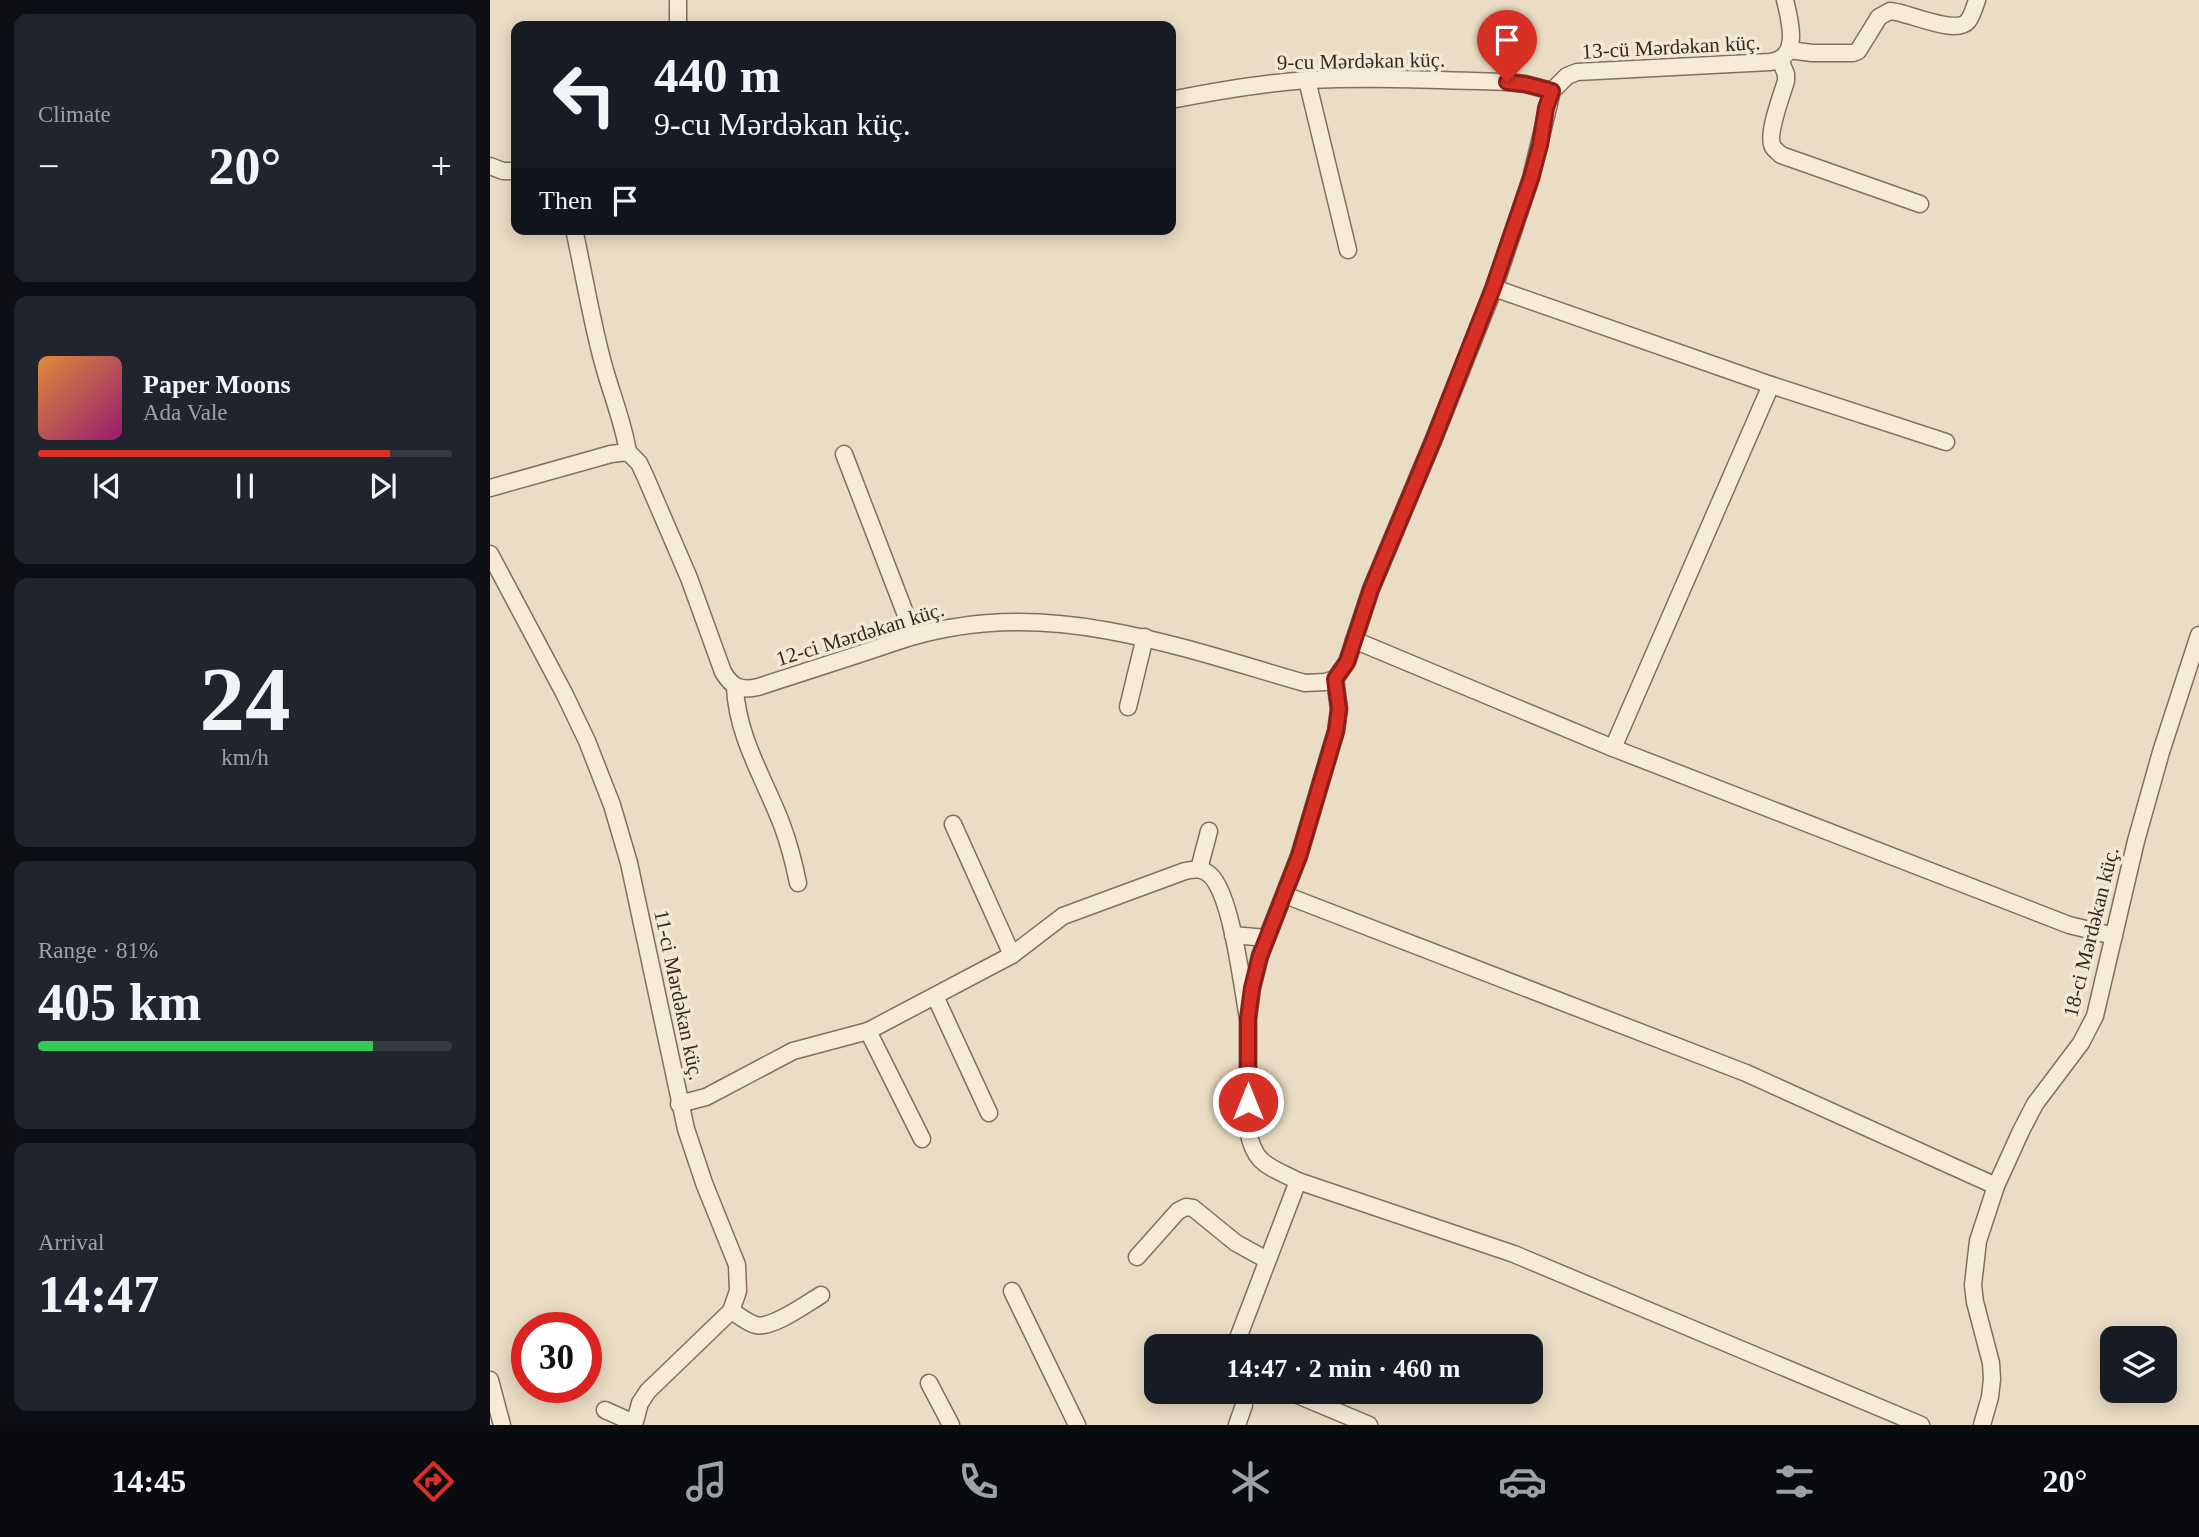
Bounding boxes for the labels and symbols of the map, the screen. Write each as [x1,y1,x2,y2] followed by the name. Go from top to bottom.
[1477,10,1537,82] pin
[1581,30,1761,64] street label: 13-cü Mərdəkan küç.
[1277,48,1445,74] street label: 9-cu Mərdəkan küç.
[773,597,947,671] street label: 12-ci Mərdəkan küç.
[2058,845,2124,1019] street label: 18-ci Mərdəkan küç.
[649,908,709,1082] street label: 11-ci Mərdəkan küç.
[1211,1065,1285,1139] position arrow
[511,1312,602,1403] speed limit sign: 30

